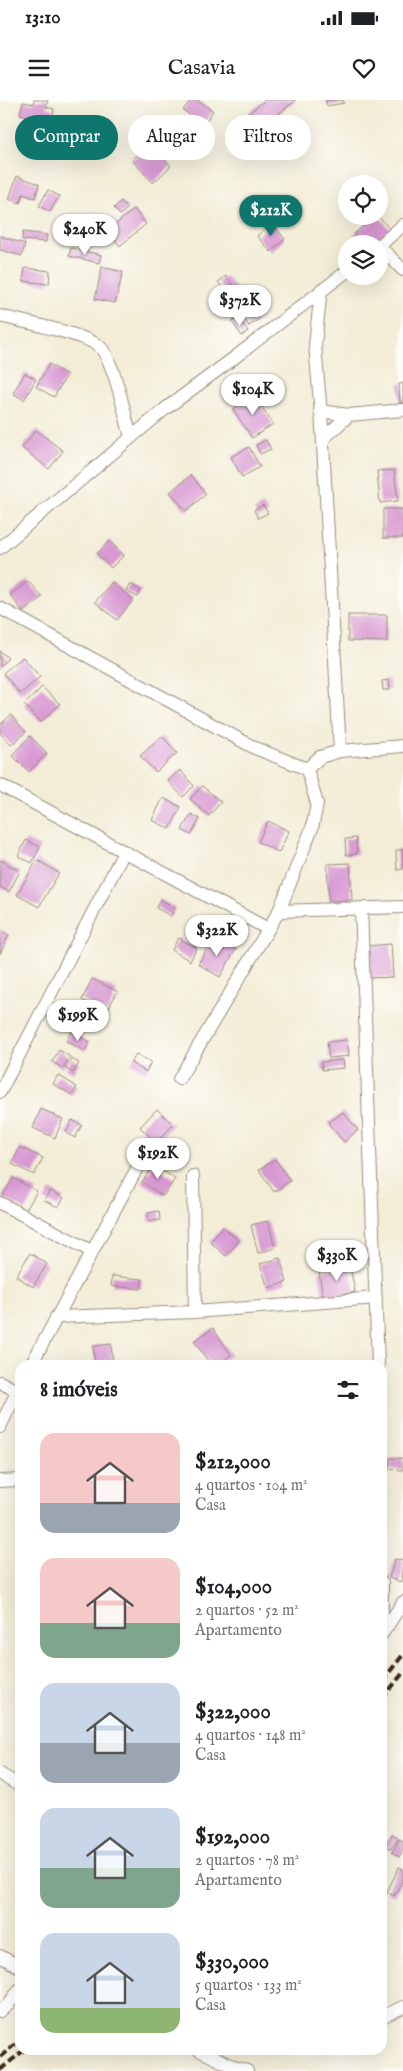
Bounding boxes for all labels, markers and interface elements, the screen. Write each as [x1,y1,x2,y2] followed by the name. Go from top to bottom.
[25,6,61,30] text: 13:10
[25,54,53,82] icon: menu
[168,54,235,82] text: Casavia
[350,54,378,82] icon: heart
[15,115,118,160] chip: Comprar
[128,115,215,160] chip: Alugar
[225,115,311,160] chip: Filtros
[338,175,388,285] map controls
[338,175,388,225] button: locate
[236,194,306,237] pin: $212K
[250,201,292,221] text: $212K
[50,214,120,256] pin: $240K
[63,220,107,240] text: $240K
[338,235,388,285] button: layers
[205,284,275,327] pin: $372K
[219,291,261,311] text: $372K
[218,374,288,416] pin: $104K
[232,380,274,400] text: $104K
[182,914,252,957] pin: $322K
[196,921,238,941] text: $322K
[43,1000,113,1042] pin: $199K
[58,1006,98,1026] text: $199K
[123,1138,193,1180] pin: $192K
[138,1144,178,1164] text: $192K
[302,1240,372,1282] pin: $330K
[317,1246,357,1266] text: $330K
[334,1376,362,1404] icon: filters
[40,1377,118,1404] text: 8 imóveis
[195,1449,271,1476] text: $212,000
[80,1453,140,1513] icon: home
[195,1476,307,1496] text: 4 quartos · 104 m²
[195,1496,226,1516] text: Casa
[195,1574,272,1601] text: $104,000
[80,1578,140,1638] icon: home
[195,1601,299,1621] text: 2 quartos · 52 m²
[195,1621,282,1641] text: Apartamento
[195,1699,271,1726] text: $322,000
[80,1703,140,1763] icon: home
[195,1726,306,1746] text: 4 quartos · 148 m²
[195,1746,226,1766] text: Casa
[195,1824,270,1851] text: $192,000
[80,1828,140,1888] icon: home
[195,1851,299,1871] text: 2 quartos · 78 m²
[195,1871,282,1891] text: Apartamento
[195,1949,269,1976] text: $330,000
[80,1953,140,2013] icon: home
[195,1976,302,1996] text: 5 quartos · 133 m²
[195,1996,226,2016] text: Casa

